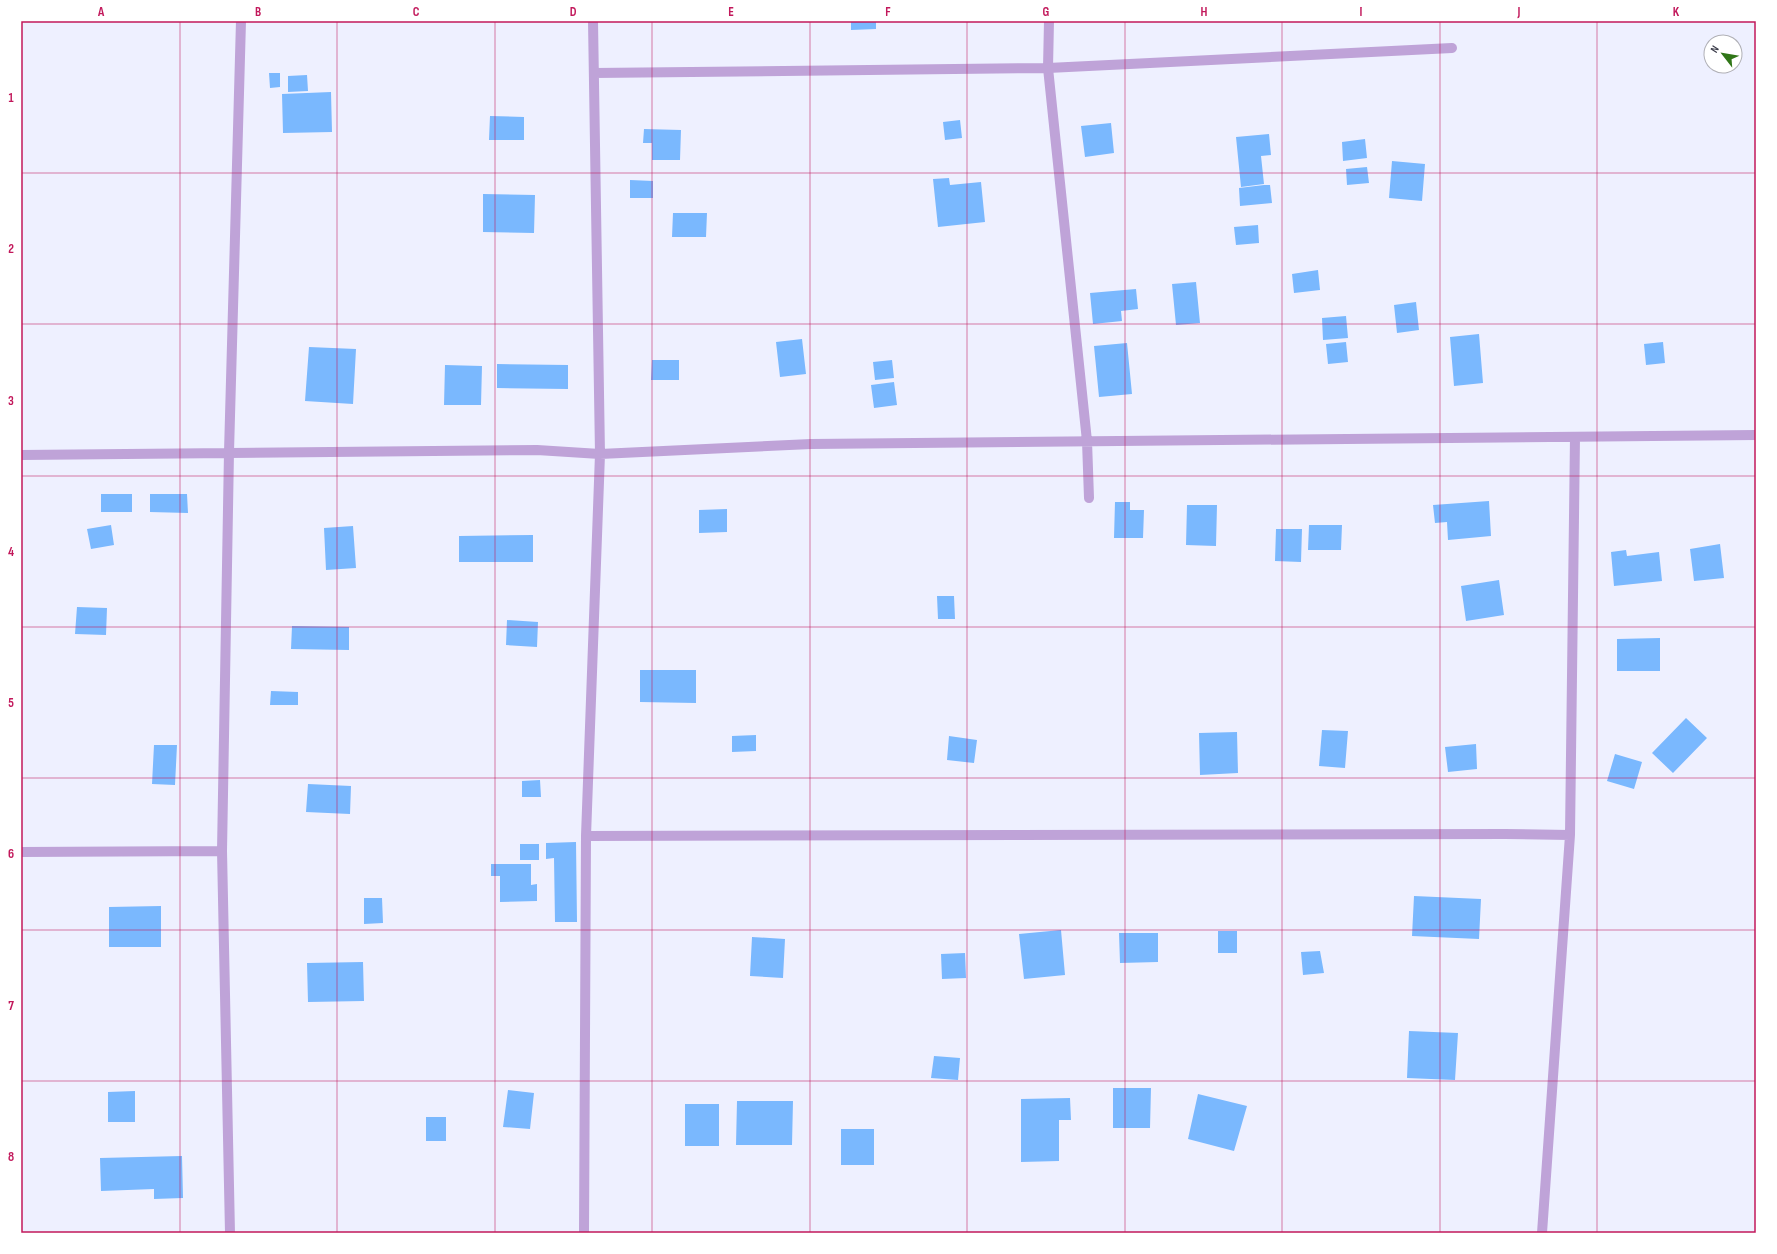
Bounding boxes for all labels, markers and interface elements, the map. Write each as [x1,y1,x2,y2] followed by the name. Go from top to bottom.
[97,4,105,20] text: A
[255,4,261,20] text: B
[413,4,420,20] text: C
[570,4,577,20] text: D
[728,4,734,20] text: E
[885,4,891,20] text: F
[1043,4,1050,20] text: G
[1201,4,1208,20] text: H
[1360,4,1363,20] text: I
[1517,4,1521,20] text: J
[1673,4,1680,20] text: K
[1703,34,1743,74] north arrow
[1708,43,1722,55] text: N
[8,90,14,106] text: 1
[8,241,14,257] text: 2
[8,393,14,409] text: 3
[8,544,14,560] text: 4
[8,695,14,711] text: 5
[8,846,14,862] text: 6
[8,998,14,1014] text: 7
[8,1149,14,1165] text: 8

